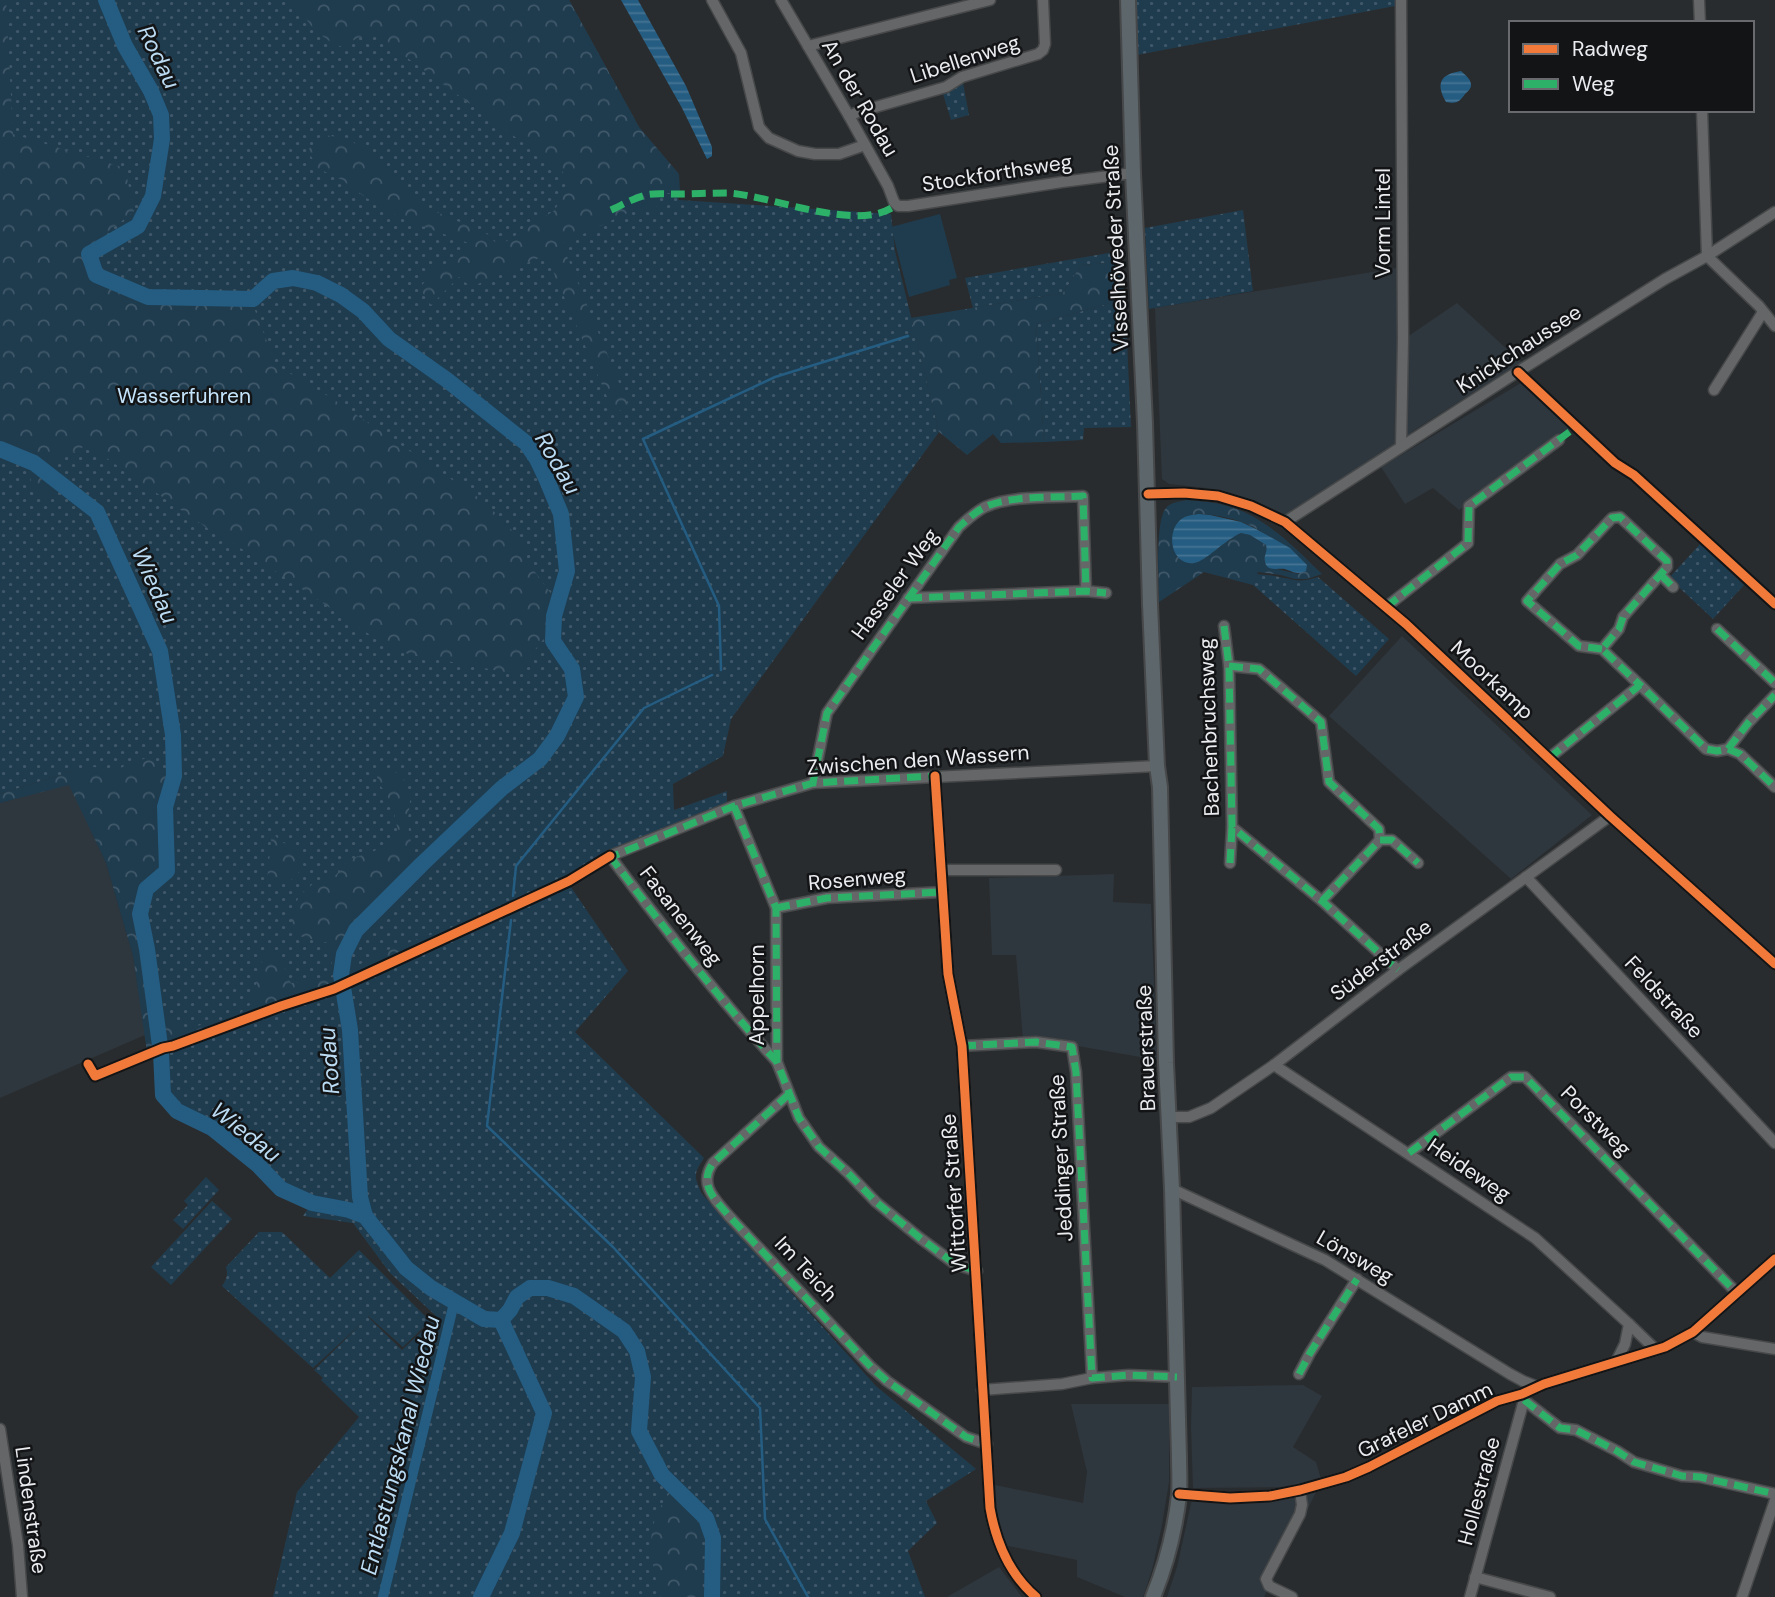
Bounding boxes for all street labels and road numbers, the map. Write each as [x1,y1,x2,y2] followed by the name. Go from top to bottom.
[907,28,1024,90] street label: Libellenweg
[815,34,905,162] street label: An der Rodau
[1097,144,1135,352] street label: Visselhöveder Straße
[920,147,1074,199] street label: Stockforthsweg
[1369,168,1397,278] street label: Vorm Lintel
[1451,298,1587,400] street label: Knickchaussee
[845,522,945,645] street label: Hasseler Weg
[1444,634,1540,726] street label: Moorkamp
[1192,637,1226,817] street label: Bachenbruchsweg
[806,738,1030,782] street label: Zwischen den Wassern
[633,860,729,972] street label: Fasanenweg
[807,861,907,897] street label: Rosenweg
[1325,913,1437,1007] street label: Süderstraße
[743,944,771,1046] street label: Appelhorn
[1618,950,1710,1044] street label: Feldstraße
[1130,984,1162,1112] street label: Brauerstraße
[1043,1074,1079,1242] street label: Jeddinger Straße
[1555,1080,1638,1163] street label: Porstweg
[934,1113,974,1273] street label: Wittorfer Straße
[1422,1132,1517,1208] street label: Heideweg
[1311,1224,1399,1290] street label: Lönsweg
[768,1230,844,1308] street label: Im Teich
[1353,1375,1497,1465] street label: Grafeler Damm
[1451,1434,1507,1548] street label: Hollestraße
[8,1445,54,1576] street label: Lindenstraße

